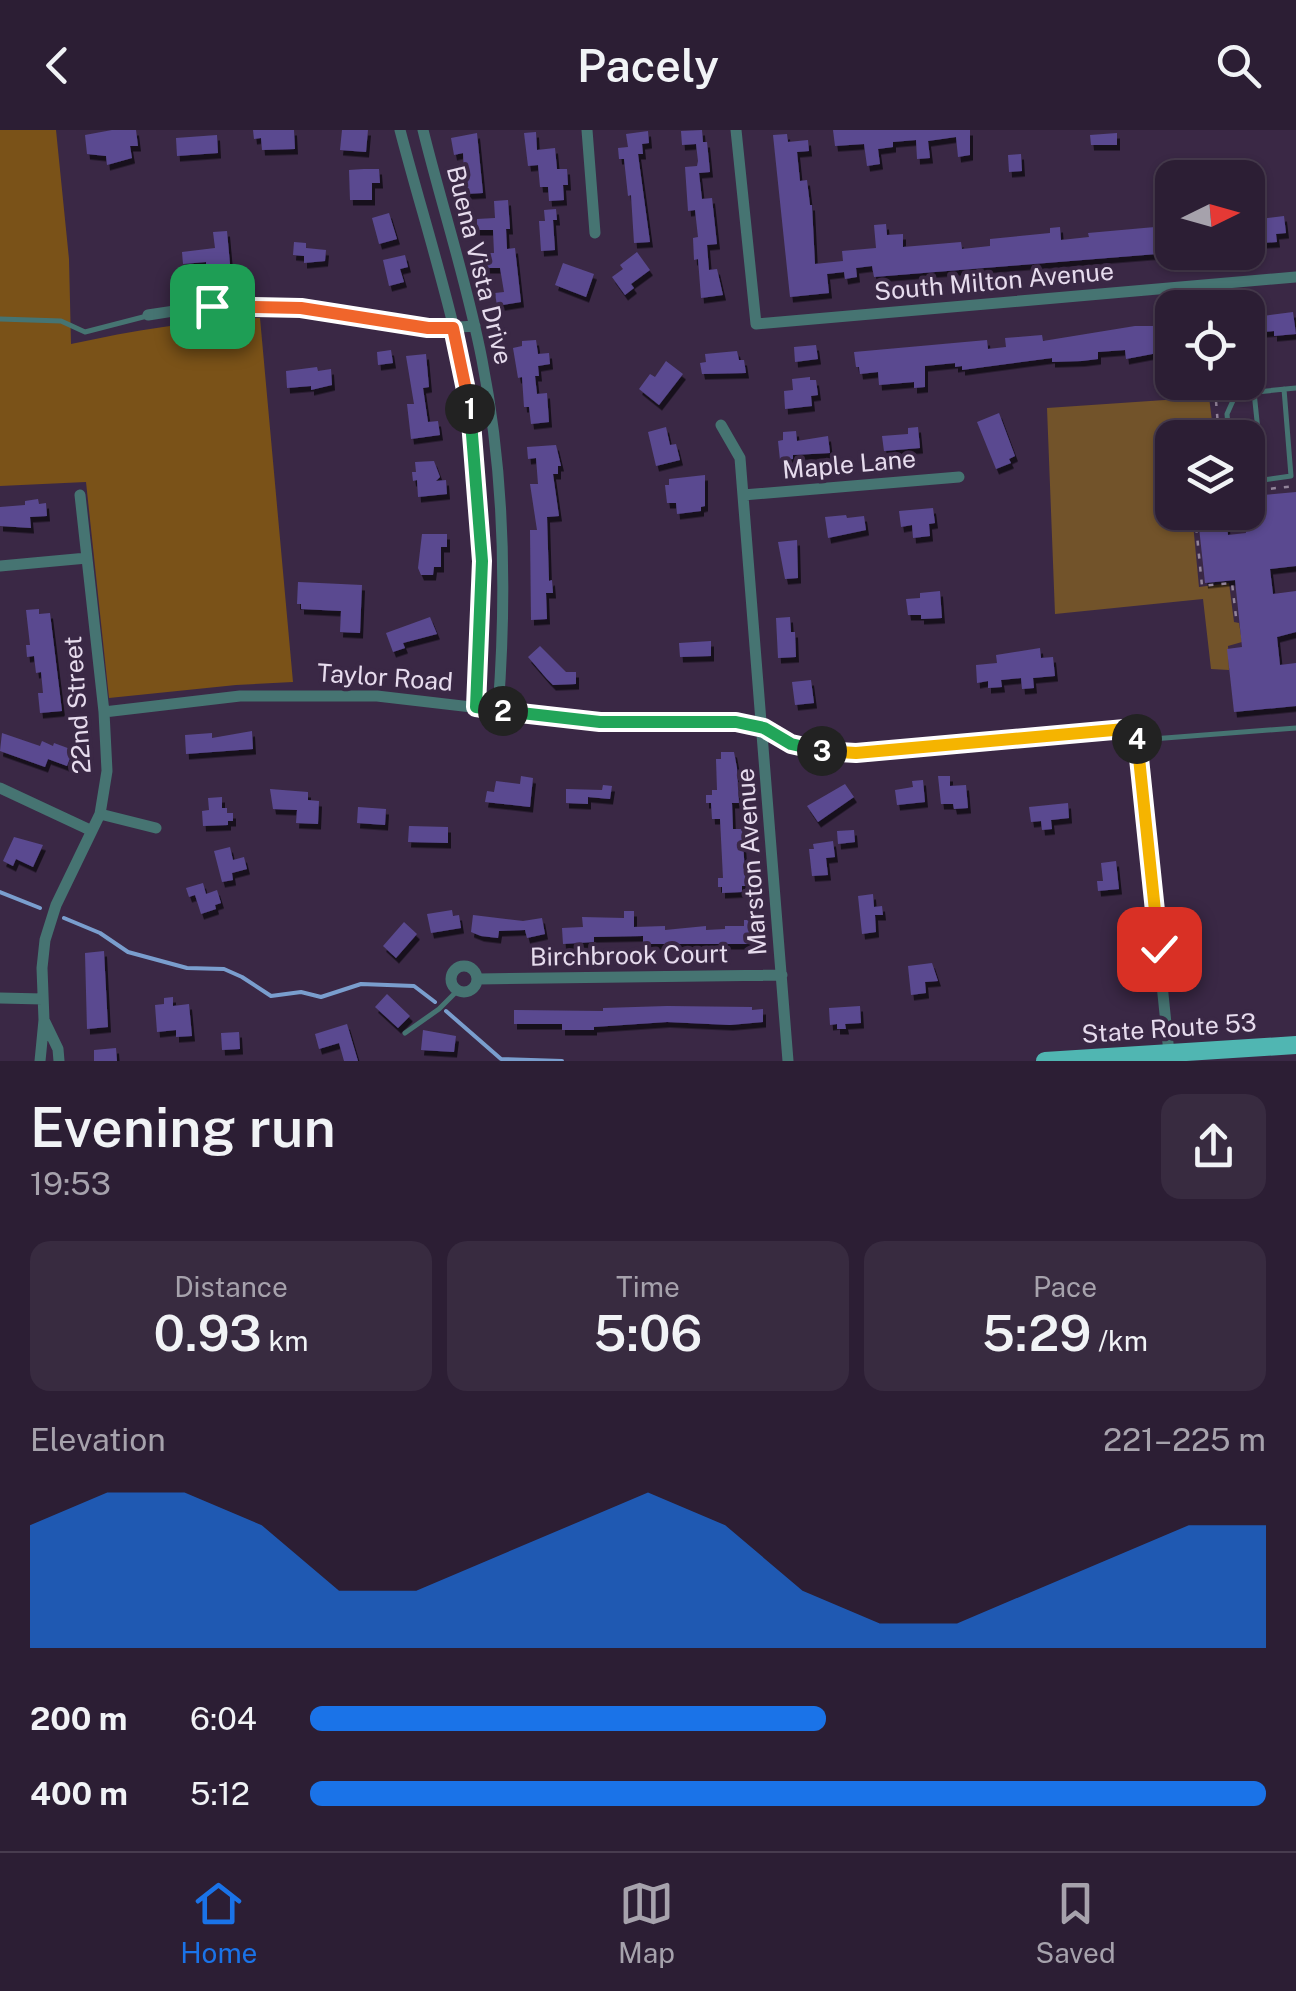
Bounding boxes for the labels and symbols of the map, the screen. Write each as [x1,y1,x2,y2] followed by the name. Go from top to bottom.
[1155,160,1265,270] north arrow
[441,162,519,368] street label: Buena Vista Drive
[873,256,1115,306] street label: South Milton Avenue
[170,264,255,349] pin
[445,384,495,434] pin: 1
[781,443,917,485] street label: Maple Lane
[57,635,97,775] street label: 22nd Street
[316,657,454,697] street label: Taylor Road
[478,686,528,736] pin: 2
[1112,714,1162,764] pin: 4
[797,726,847,776] pin: 3
[729,767,773,957] street label: Marston Avenue
[1117,907,1202,992] pin
[530,938,728,972] street label: Birchbrook Court
[1081,1007,1257,1049] street label: State Route 53

